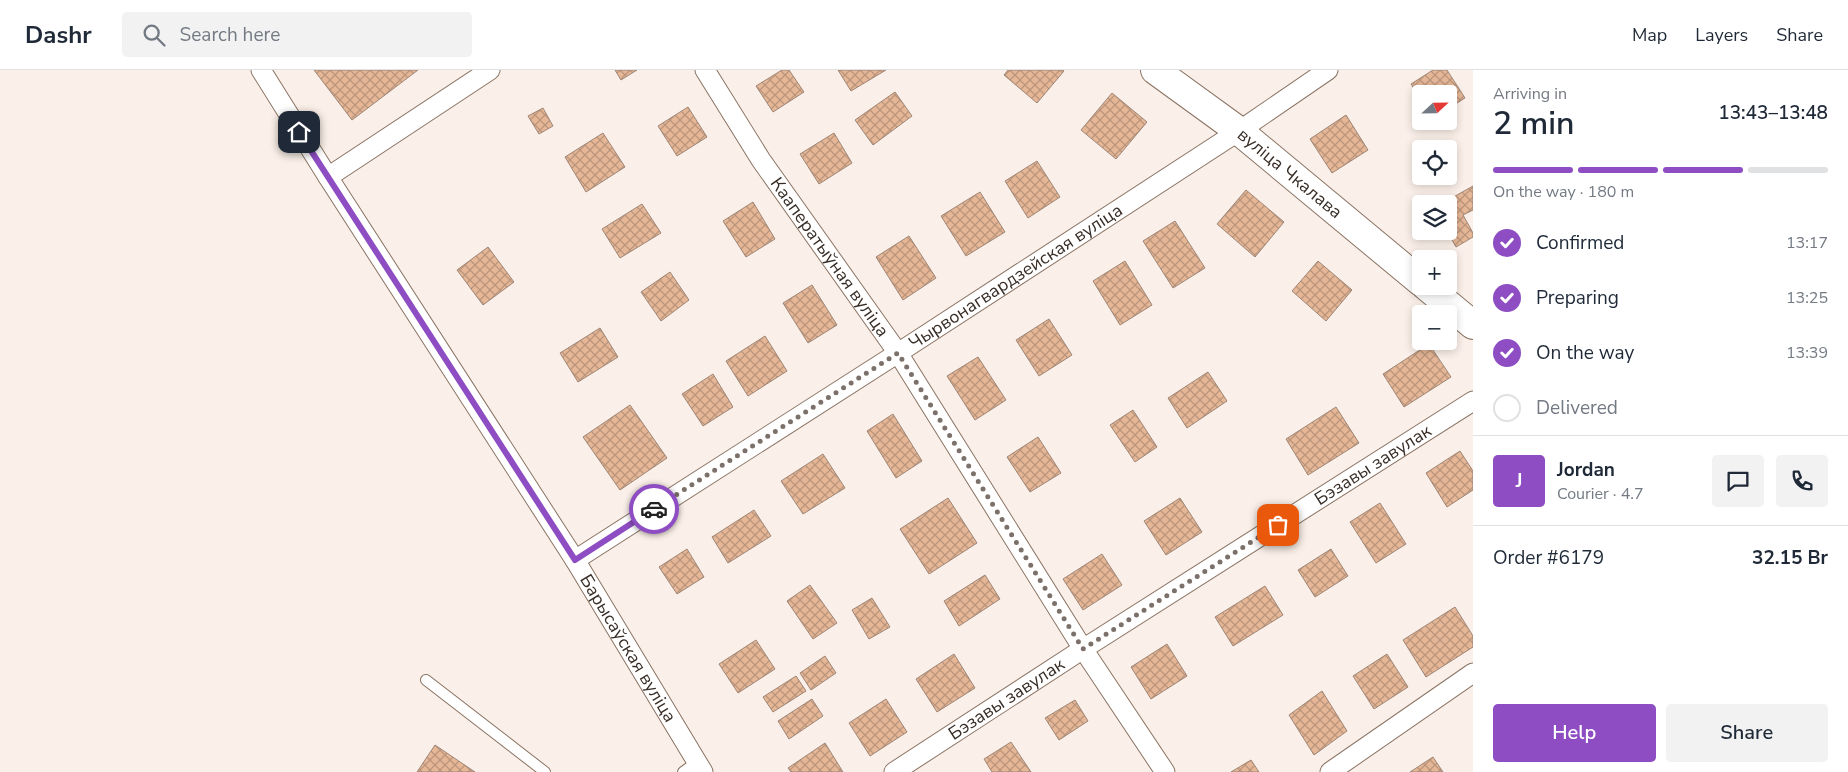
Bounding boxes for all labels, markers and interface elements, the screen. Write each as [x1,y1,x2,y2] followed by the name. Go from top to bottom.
[122,12,472,57] search box
[25,19,92,51] text: Dashr
[140,21,168,49] icon: search
[180,22,280,48] text: Search here
[1632,23,1667,47] text: Map
[1695,23,1748,47] text: Layers
[1776,23,1823,47] text: Share
[1493,83,1567,105] text: Arriving in
[1412,85,1458,130] north arrow
[1412,85,1457,350] map controls
[1718,100,1828,126] text: 13:43–13:48
[1493,102,1575,145] text: 2 min
[278,111,320,153] pin
[285,118,313,146] icon: home
[1232,123,1347,224] street label: вуліца Чкалава
[1412,140,1457,185] button: locate
[765,172,895,342] street label: Кааператыўная вуліца
[1493,181,1634,203] text: On the way · 180 m
[1412,195,1457,240] button: layers
[904,198,1127,355] street label: Чырвонагвардзейская вуліца
[1493,229,1521,257] icon: check
[1536,230,1624,256] text: Confirmed
[1786,232,1828,254] text: 13:17
[1412,250,1457,295] button: +
[1493,284,1521,312] icon: check
[1536,285,1619,311] text: Preparing
[1786,287,1828,309] text: 13:25
[1412,305,1457,350] button: −
[1493,339,1521,367] icon: check
[1536,340,1634,366] text: On the way
[1786,342,1828,364] text: 13:39
[1536,395,1618,421] text: Delivered
[1310,418,1436,511] street label: Бэзавы завулак
[1712,455,1764,507] button: chat
[1776,455,1828,507] button: phone
[1557,457,1615,483] text: Jordan
[1516,468,1522,494] text: J
[1557,483,1643,505] text: Courier · 4.7
[629,484,679,534] courier
[640,495,668,523] icon: car
[1257,504,1299,546] pin
[1264,511,1292,539] icon: bag
[1493,545,1604,571] text: Order #6179
[1752,545,1828,571] text: 32.15 Br
[574,570,682,727] street label: Барысаўская вуліца
[944,652,1069,745] street label: Бэзавы завулак
[1493,704,1656,762] button: Help
[1666,704,1828,762] button: Share

